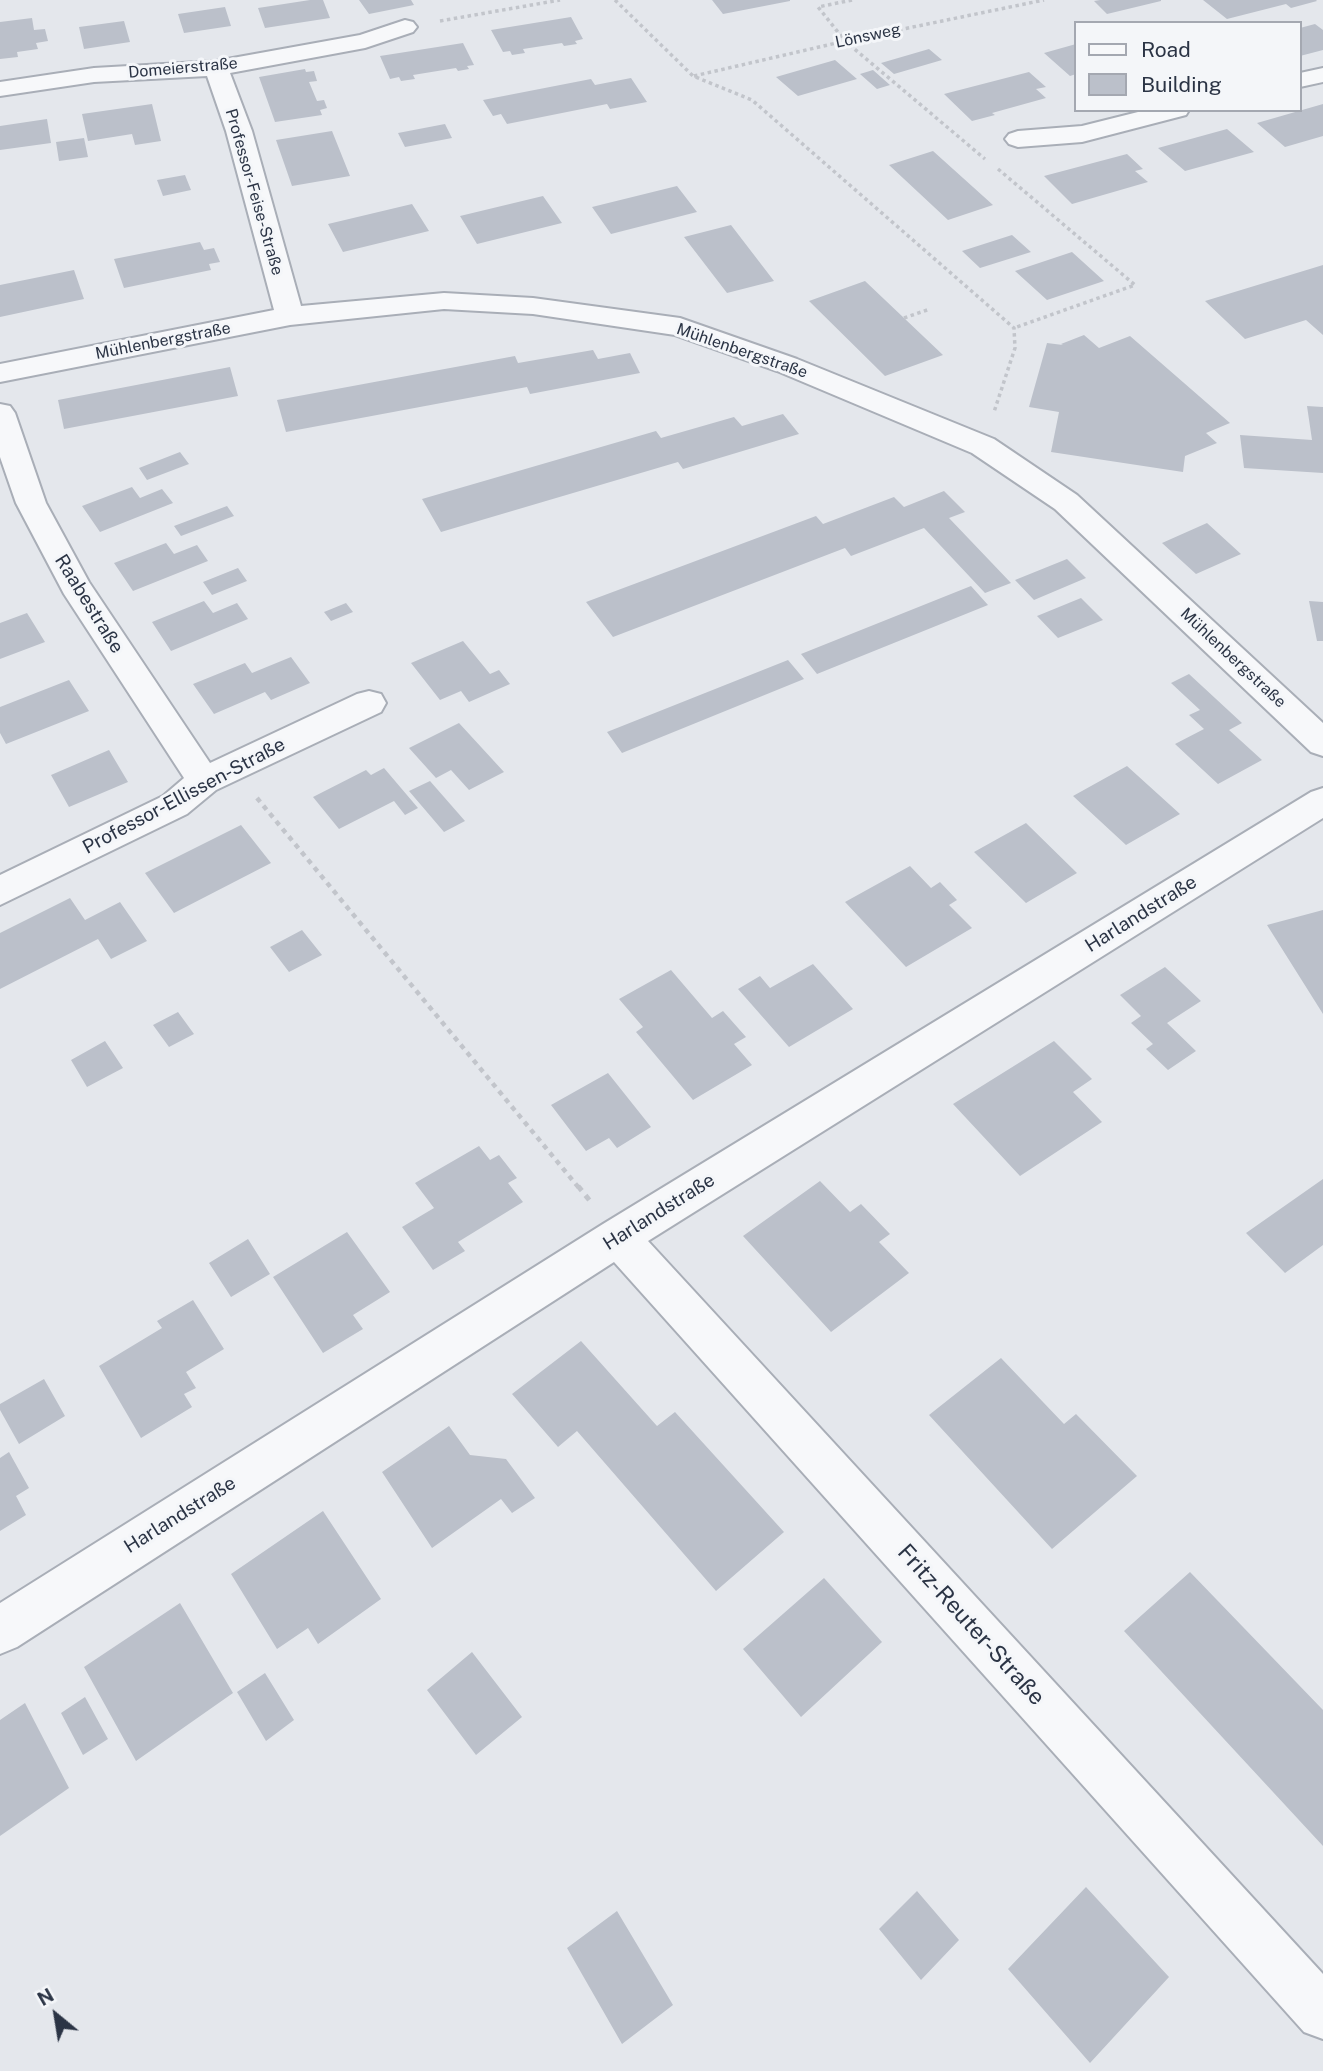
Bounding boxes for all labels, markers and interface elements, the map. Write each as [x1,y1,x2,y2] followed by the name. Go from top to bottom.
[833,20,903,52] street label: Lönsweg
[1074,21,1302,112] legend
[1141,37,1191,62] text: Road
[128,54,238,82] street label: Domeierstraße
[1141,72,1222,97] text: Building
[221,107,287,277] street label: Professor-Feise-Straße
[94,318,232,364] street label: Mühlenbergstraße
[674,320,810,382] street label: Mühlenbergstraße
[50,550,128,658] street label: Raabestraße
[1176,604,1290,712] street label: Mühlenbergstraße
[79,733,289,859] street label: Professor-Ellissen-Straße
[1081,871,1201,957] street label: Harlandstraße
[599,1169,719,1255] street label: Harlandstraße
[120,1472,240,1558] street label: Harlandstraße
[891,1539,1051,1711] street label: Fritz-Reuter-Straße
[21,1980,91,2050] north arrow
[34,1984,57,2010] text: N

